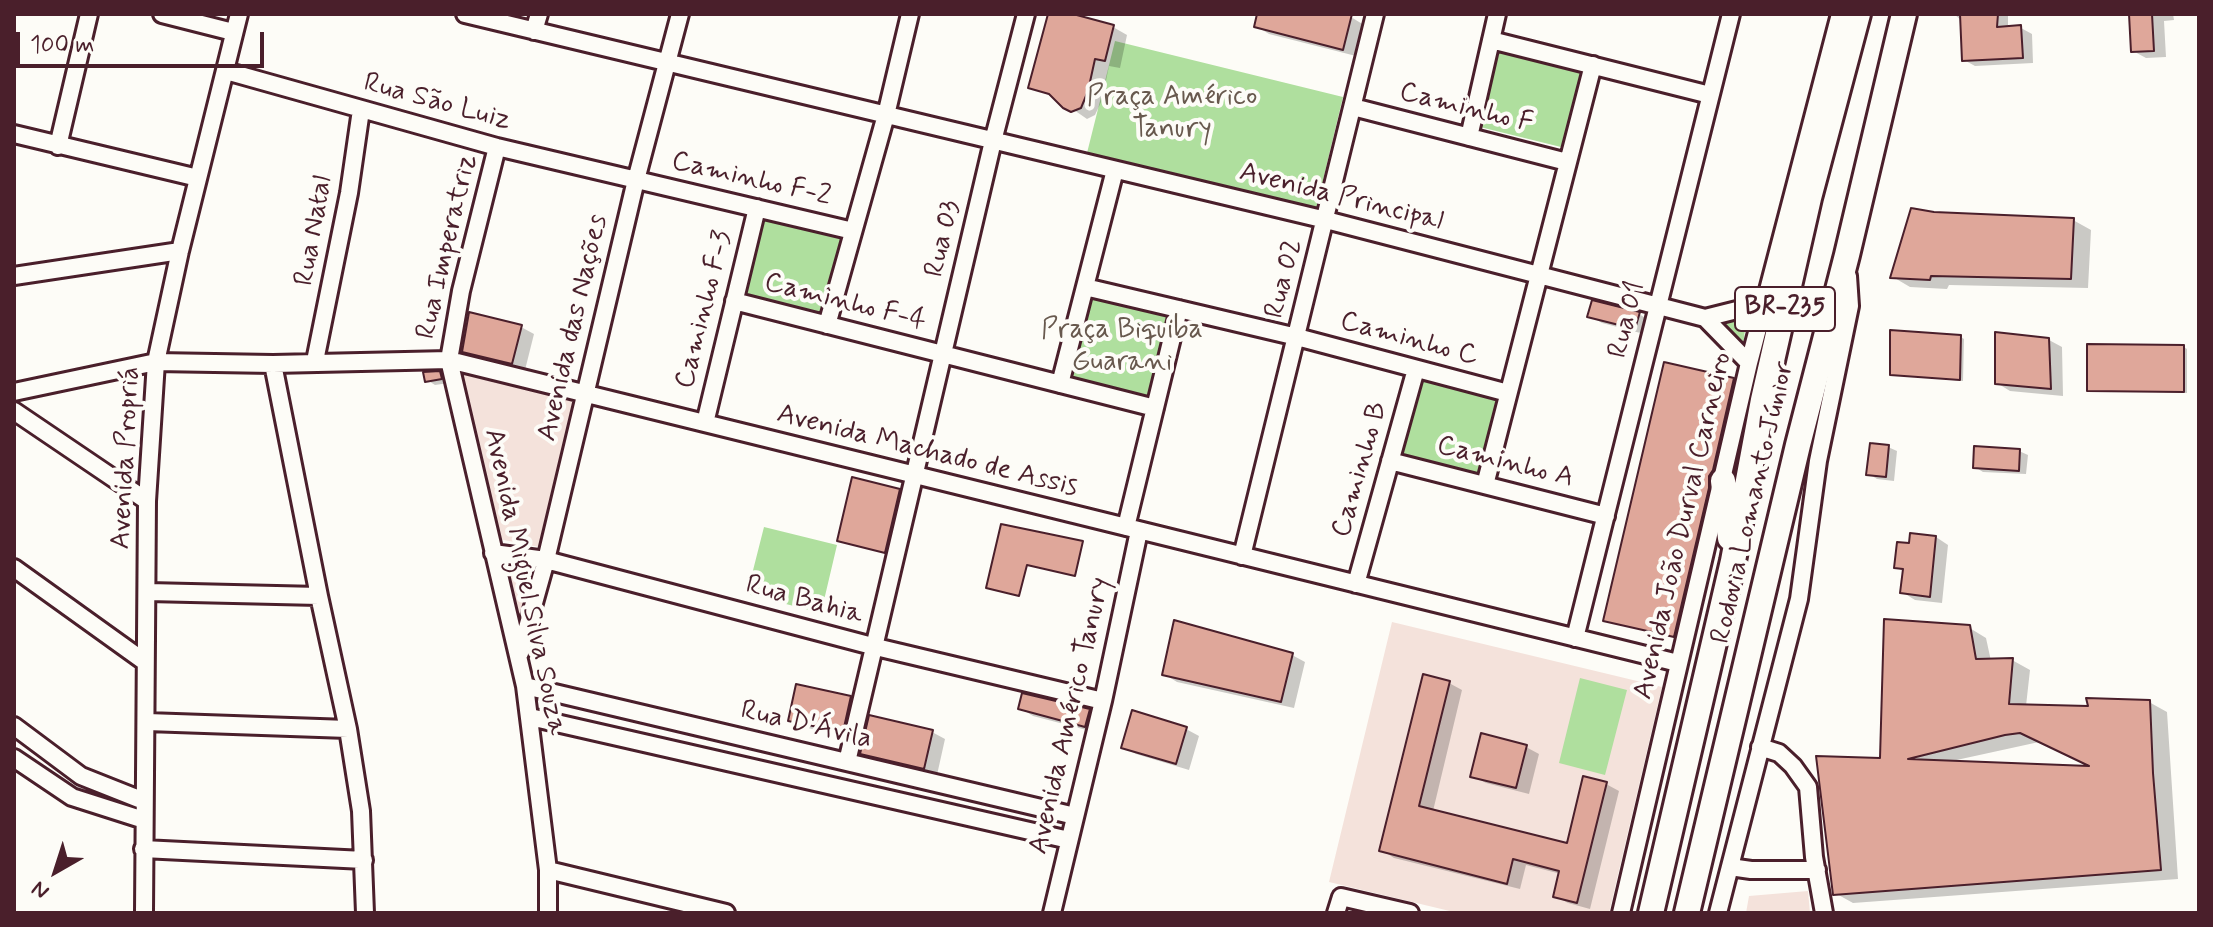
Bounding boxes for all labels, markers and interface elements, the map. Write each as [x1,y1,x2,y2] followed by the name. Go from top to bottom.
[20,16,268,66] scale bar
[30,30,94,61] text: 100 m
[360,67,514,139] street label: Rua São Luiz
[1396,76,1536,142] street label: Caminho F
[1087,81,1257,147] park label: Praça Américo Tanury
[668,145,834,215] street label: Caminho F-2
[410,151,486,343] street label: Rua Imperatriz
[1236,156,1446,240] street label: Avenida Principal
[289,173,341,289] street label: Rua Natal
[919,197,969,281] street label: Rua 03
[532,211,616,445] street label: Avenida das Nações
[669,227,741,393] street label: Caminho F-3
[1259,236,1311,322] street label: Rua 02
[761,267,929,339] street label: Caminho F-4
[1602,278,1654,362] street label: Rua 01
[1735,287,1835,331] road number: BR-235
[1336,305,1482,375] street label: Caminho C
[1041,314,1203,380] park label: Praça Biquiba Guarani
[1628,349,1740,703] street label: Avenida João Durval Carneiro
[1705,359,1803,647] street label: Rodovia Lomanto Júnior
[105,366,149,550] street label: Avenida Propriá
[773,398,1081,506] street label: Avenida Machado de Assis
[1326,398,1396,542] street label: Caminho B
[475,426,573,738] street label: Avenida Miguel Silva Souza
[1433,430,1577,496] street label: Caminho A
[742,569,866,633] street label: Rua Bahia
[1023,574,1119,858] street label: Avenida Américo Tanury
[737,695,875,757] street label: Rua D'Ávila
[16,831,96,911] north arrow
[26,874,55,905] text: N

